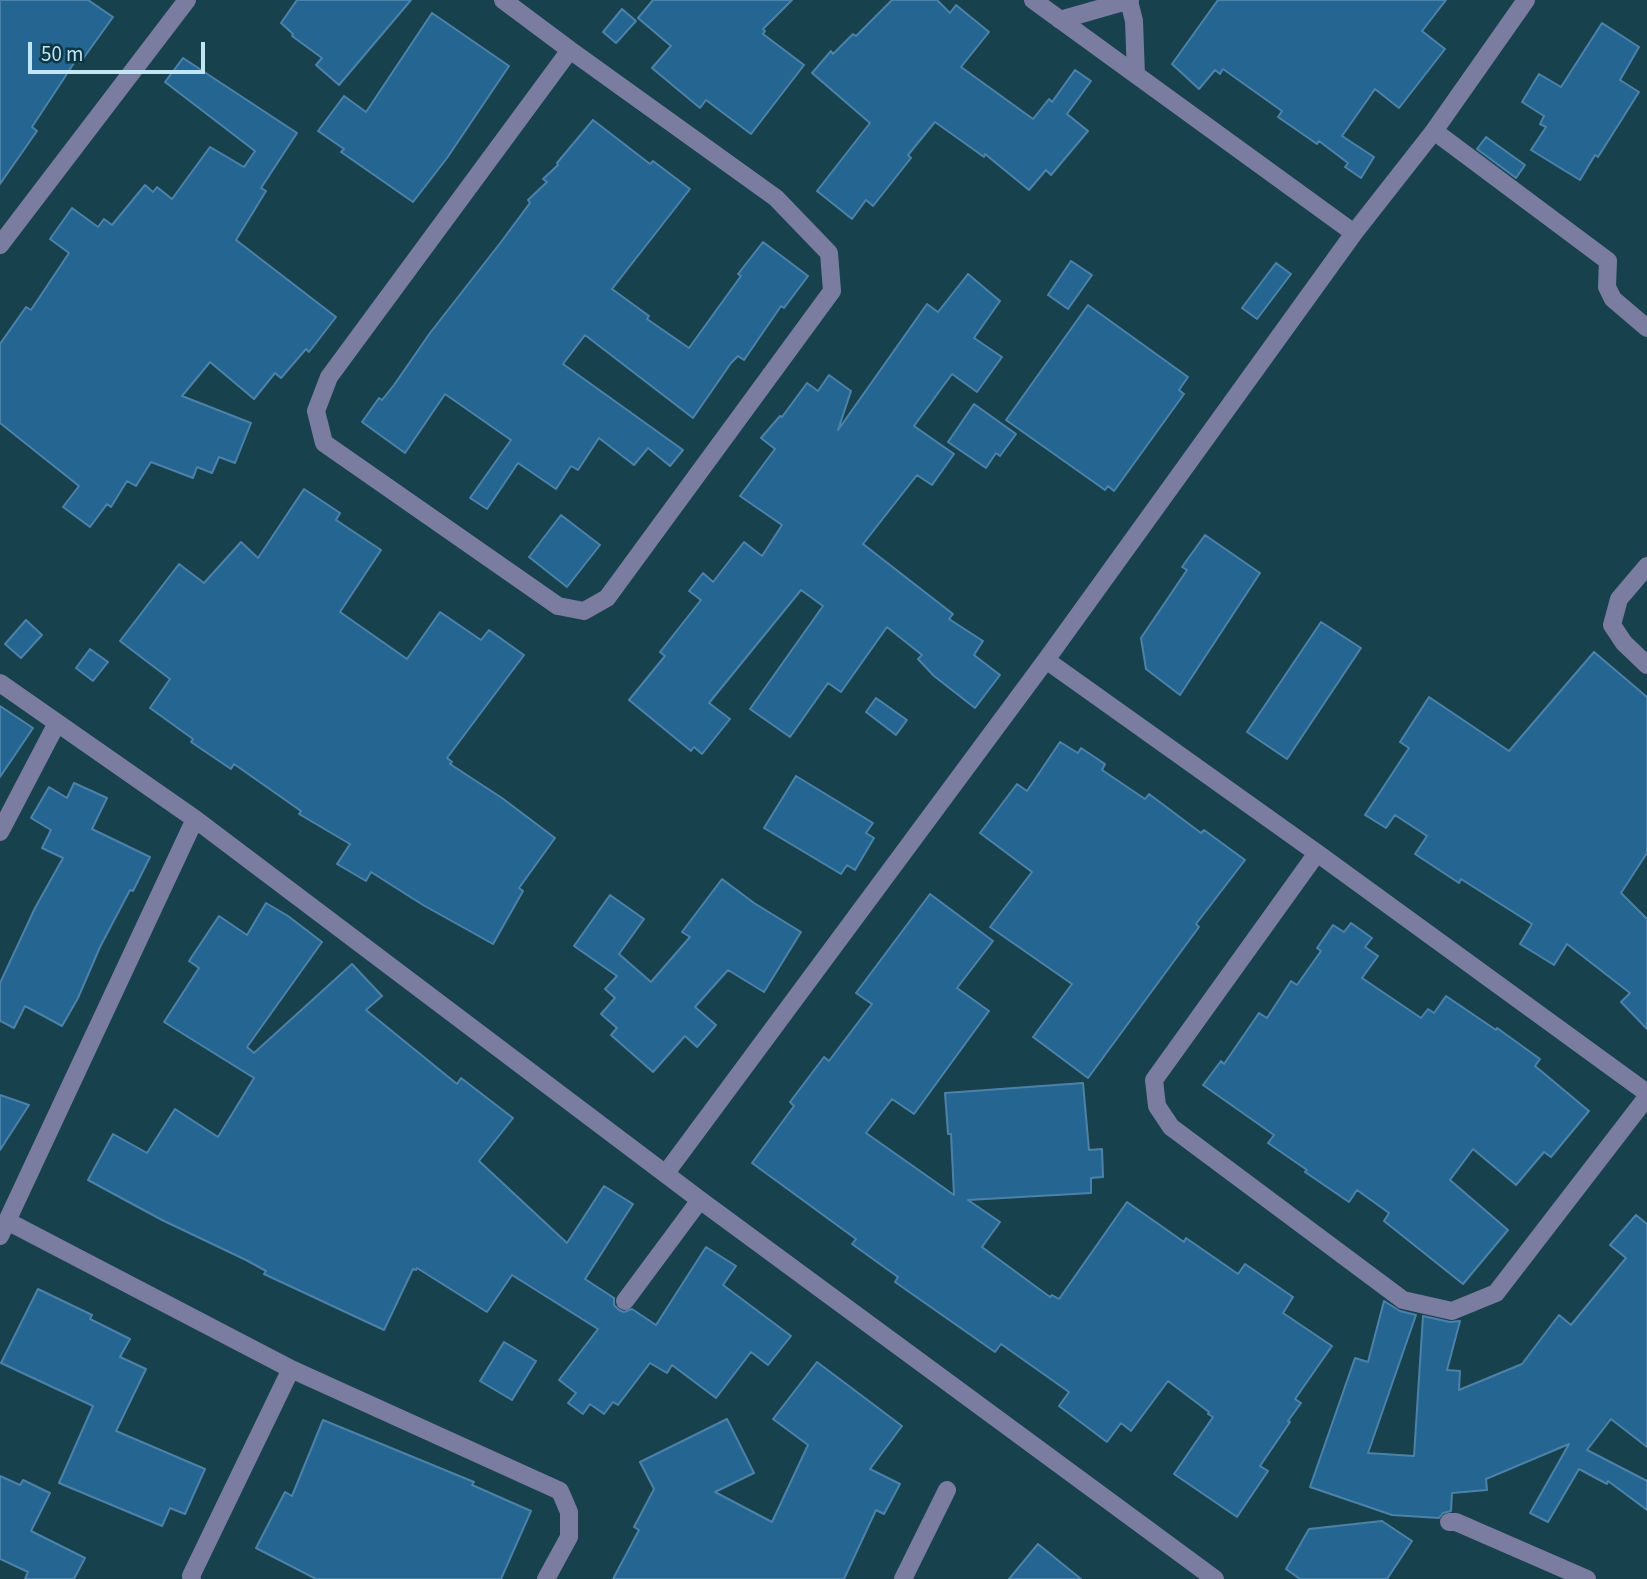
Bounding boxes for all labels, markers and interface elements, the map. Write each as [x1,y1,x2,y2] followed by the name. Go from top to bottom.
[32,28,208,72] scale bar
[41,39,83,69] text: 50 m

